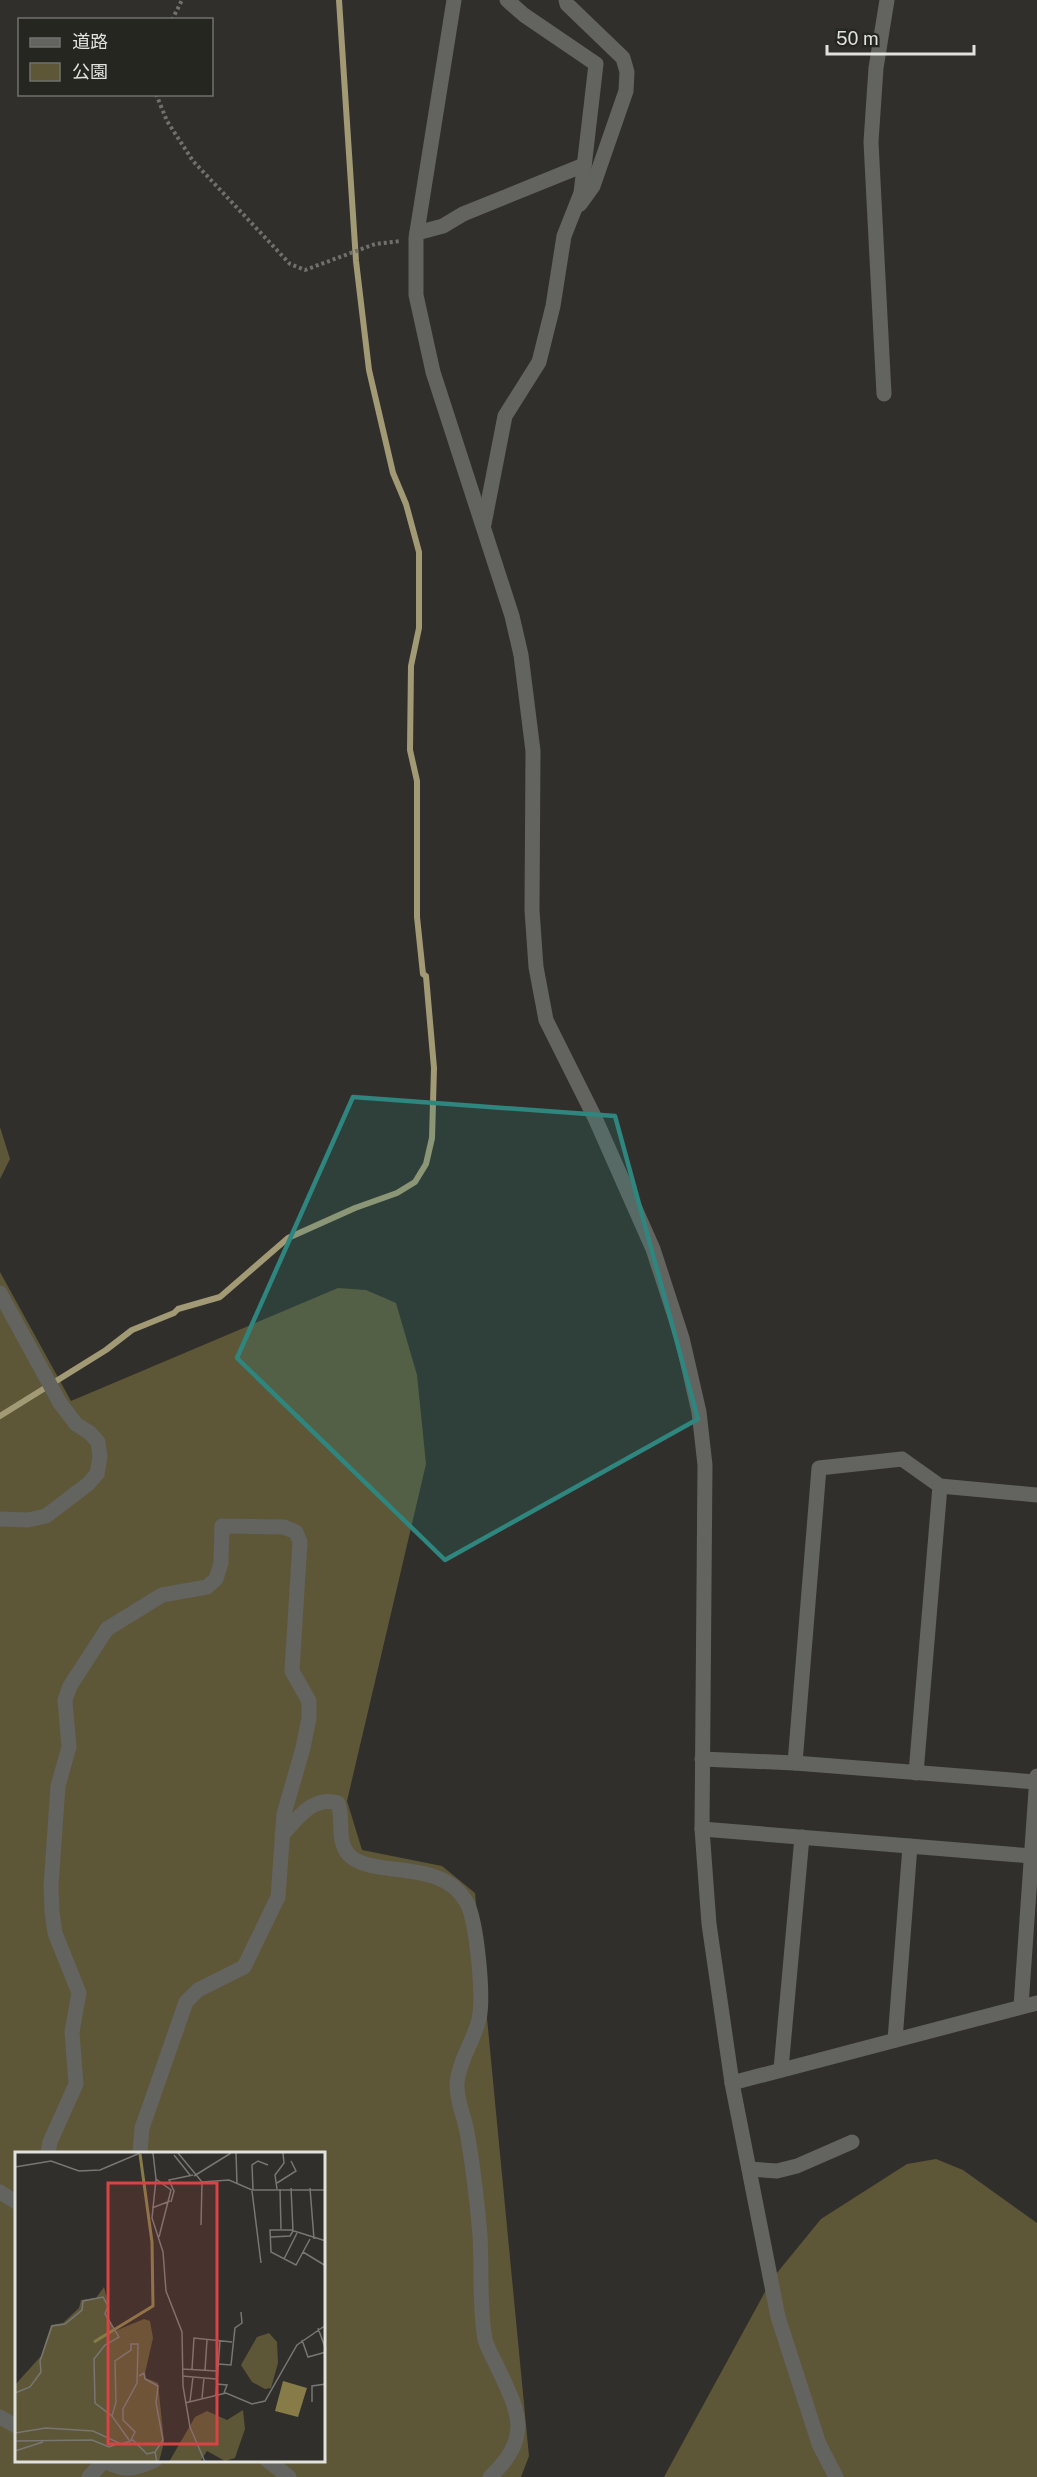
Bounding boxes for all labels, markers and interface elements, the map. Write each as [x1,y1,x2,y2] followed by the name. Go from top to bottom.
[18,18,213,96] legend
[827,18,974,56] scale bar
[836,28,879,49] text: 50 m
[72,31,108,52] text: 道路
[72,61,108,82] text: 公園
[15,2152,326,2462] inset map

